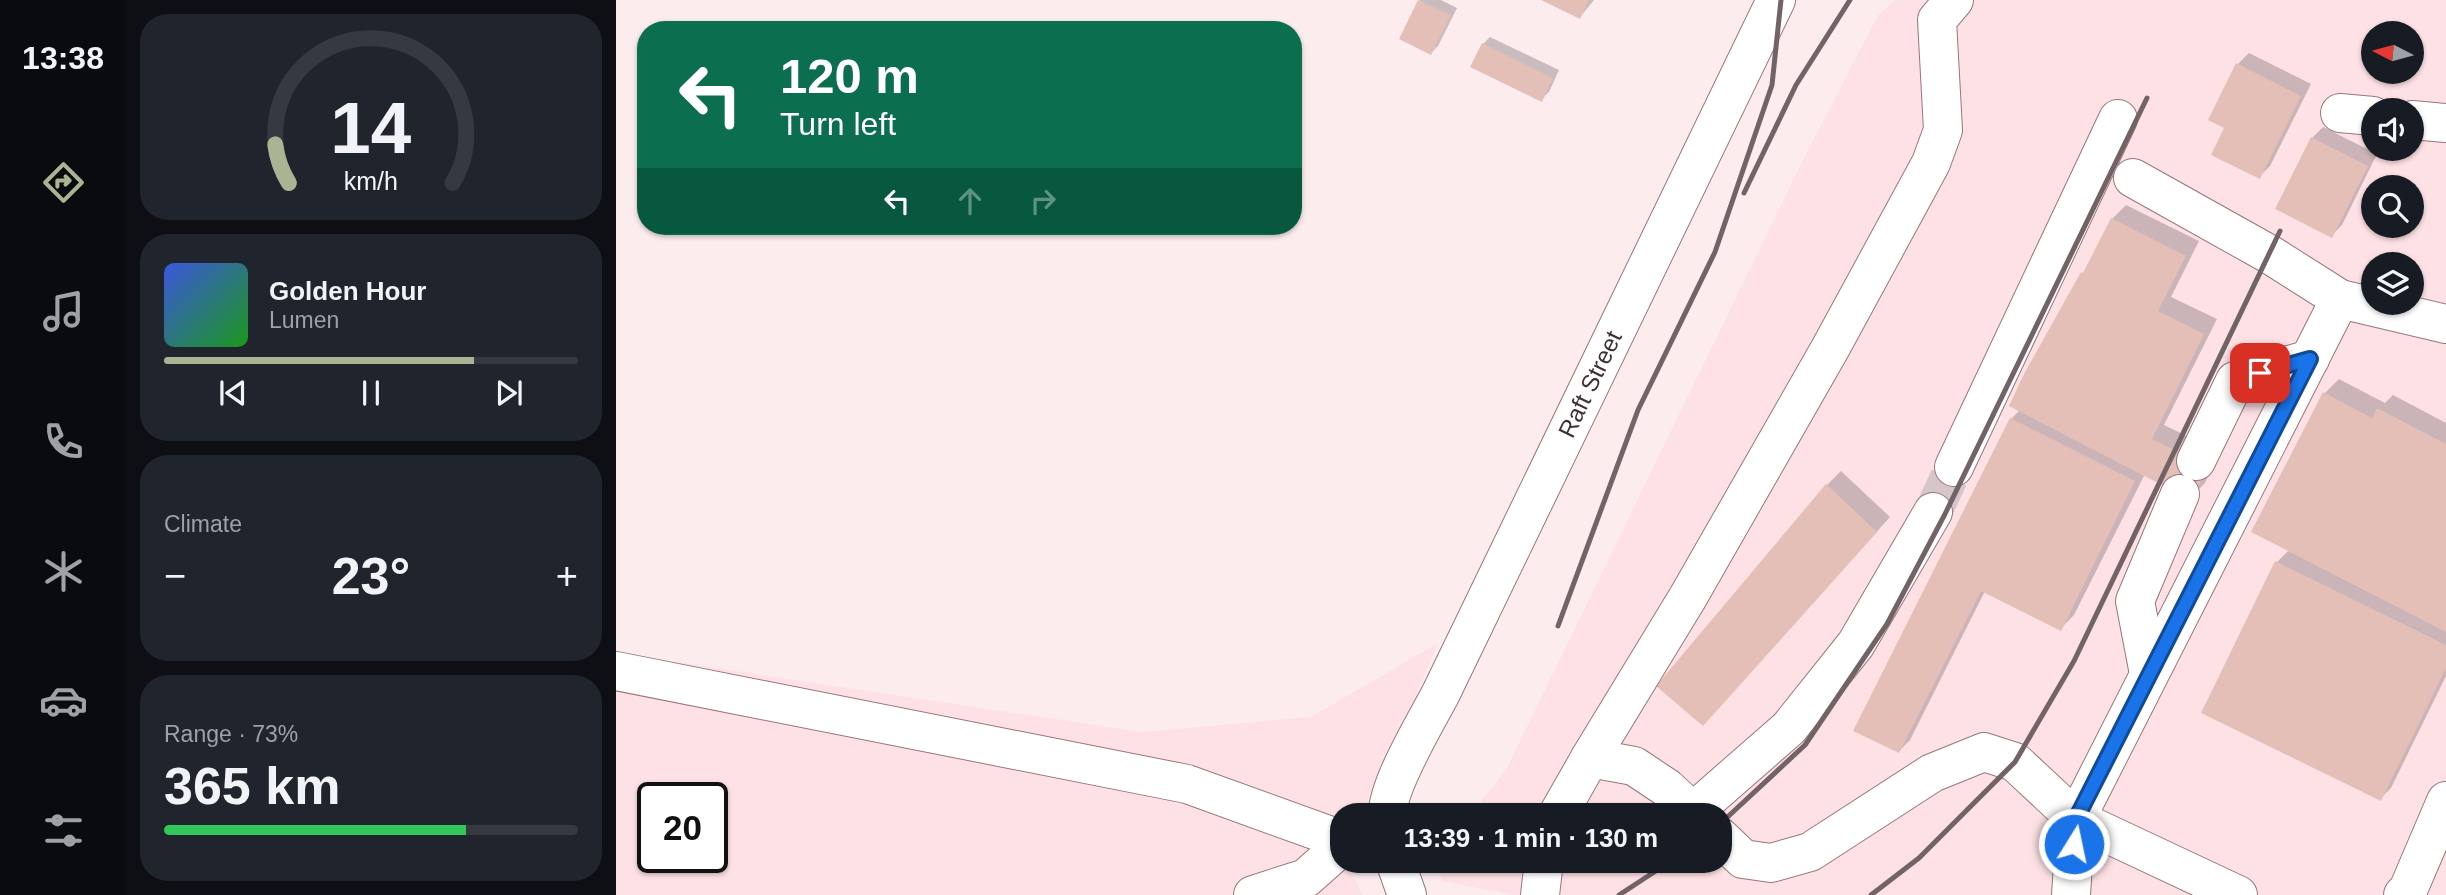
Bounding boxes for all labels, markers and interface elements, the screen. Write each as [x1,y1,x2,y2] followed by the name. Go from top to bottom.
[2361,21,2424,84] north arrow
[2361,21,2424,315] map controls
[22,40,104,76] text: 13:38
[665,49,756,140] icon: left
[780,49,919,103] text: 120 m
[331,88,412,169] text: 14
[2361,98,2424,161] button: sound
[780,106,896,142] text: Turn left
[39,158,88,207] icon: directions
[344,167,398,195] text: km/h
[2361,175,2424,238] button: search
[878,182,916,220] icon: left
[951,182,989,220] icon: ahead
[1024,182,1062,220] icon: right
[2361,252,2424,315] button: layers
[269,276,426,306] text: Golden Hour
[39,287,88,336] icon: music
[269,307,339,333] text: Lumen
[1553,326,1627,442] street label: Raft Street
[2230,343,2290,403] pin
[2241,354,2279,392] icon: arrive
[214,374,252,412] icon: previous
[352,374,390,412] icon: pause
[490,374,528,412] icon: next
[39,417,88,466] icon: phone
[164,511,242,537] text: Climate
[39,547,88,596] icon: climate
[332,547,410,605] text: 23°
[164,555,186,597] text: −
[556,555,578,597] text: +
[39,676,88,725] icon: car
[164,721,298,747] text: Range · 73%
[164,757,340,815] text: 365 km
[637,782,728,873] speed limit sign: 20
[39,806,88,855] icon: filters
[2037,807,2111,881] position arrow
[1404,823,1658,853] text: 13:39 · 1 min · 130 m

